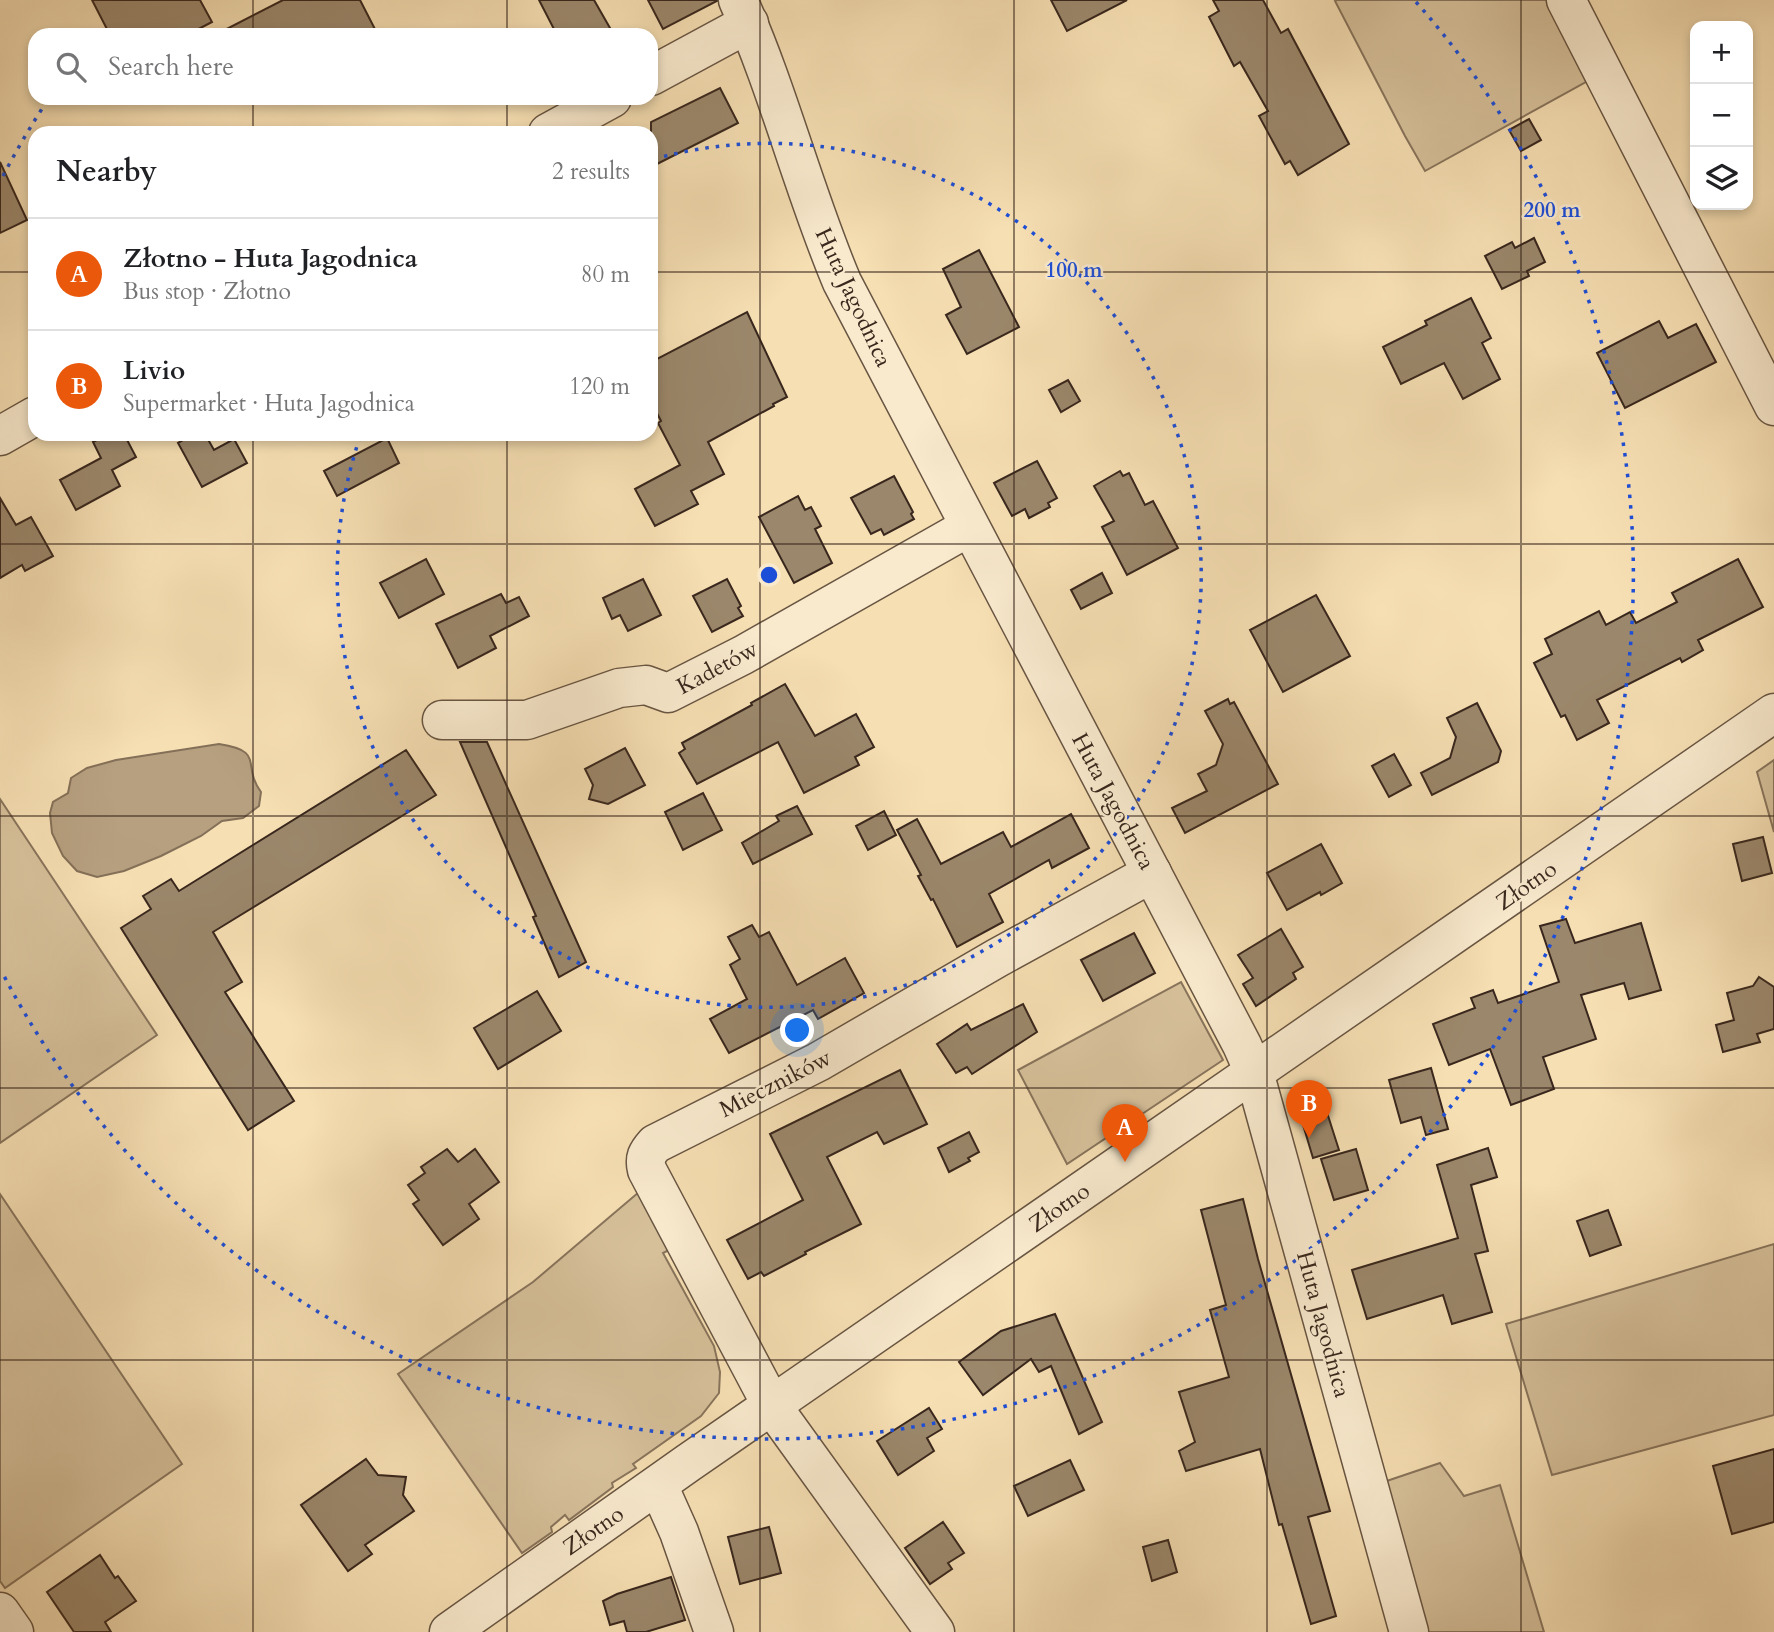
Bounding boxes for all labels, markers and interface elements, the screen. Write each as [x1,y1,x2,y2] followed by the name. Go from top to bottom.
[1690,21,1753,210] map controls
[1690,21,1753,84] button: +
[28,28,658,105] search box
[52,48,90,86] icon: search
[108,49,234,84] text: Search here
[1690,84,1753,147] button: −
[1690,147,1753,210] button: layers
[56,151,157,192] text: Nearby
[552,156,630,187] text: 2 results
[1523,196,1581,225] text: 200 m
[808,222,899,372] street label: Huta Jagodnica
[123,241,418,276] text: Złotno - Huta Jagodnica
[1045,256,1103,285] text: 100 m
[70,259,88,290] text: A
[581,259,630,290] text: 80 m
[123,276,291,307] text: Bus stop · Złotno
[123,353,185,388] text: Livio
[71,371,87,402] text: B
[569,371,630,402] text: 120 m
[123,388,415,419] text: Supermarket · Huta Jagodnica
[757,563,781,587] centre of rings
[671,633,764,702] street label: Kadetów
[1065,728,1163,875] street label: Huta Jagodnica
[1490,853,1563,918] street label: Złotno
[780,1013,814,1047] your location
[714,1042,837,1125] street label: Mieczników
[1286,1080,1332,1138] pin: B
[1102,1104,1148,1162] pin: A
[1023,1175,1096,1240] street label: Złotno
[1289,1247,1358,1401] street label: Huta Jagodnica
[557,1498,630,1563] street label: Złotno

